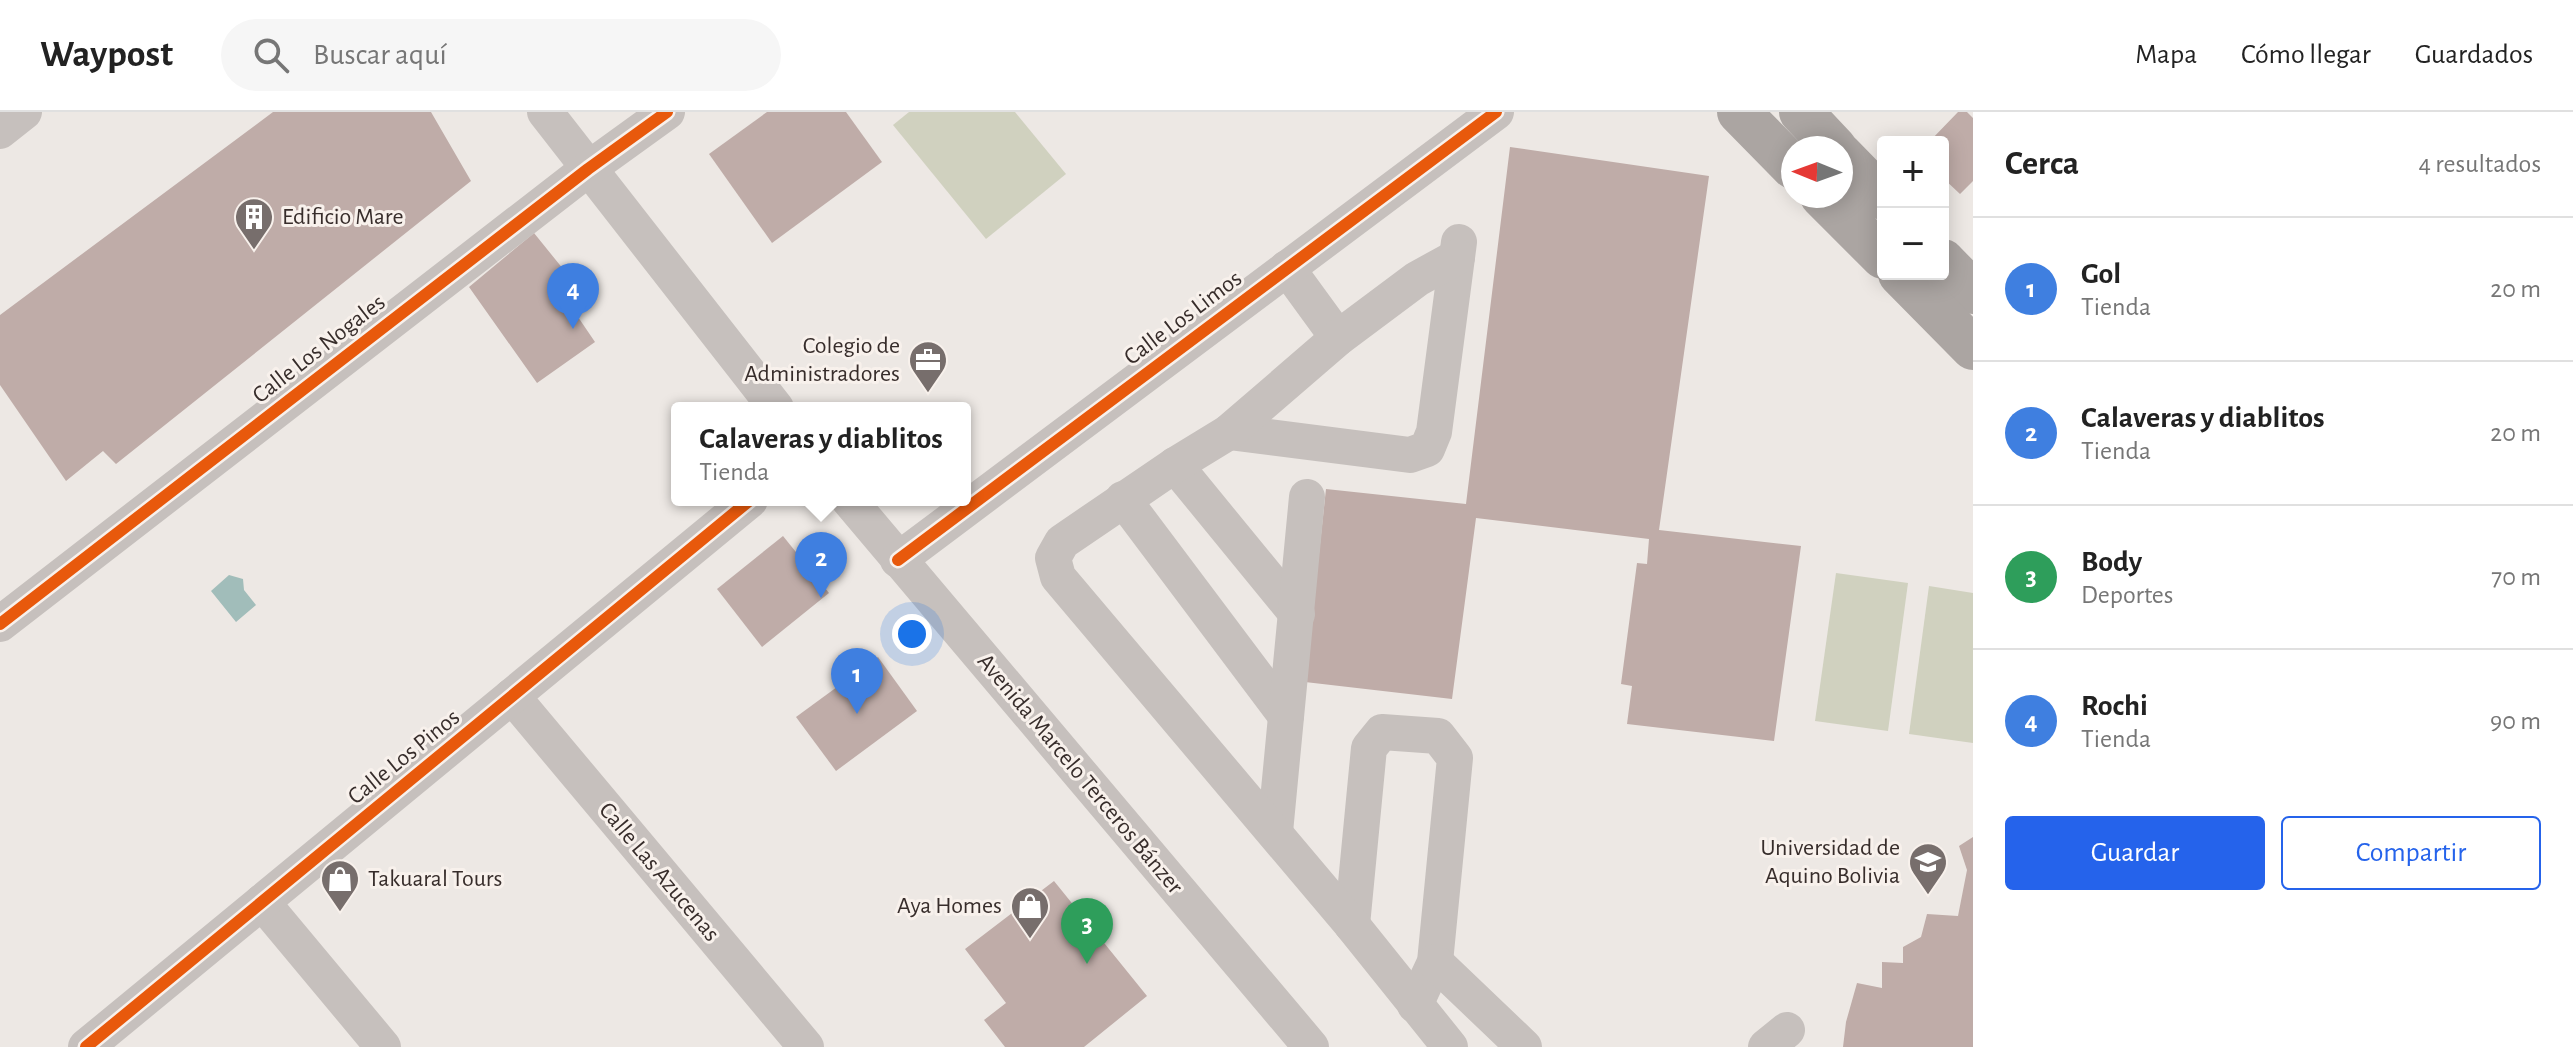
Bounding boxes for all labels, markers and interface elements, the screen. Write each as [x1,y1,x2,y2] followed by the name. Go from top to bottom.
[221,19,781,91] search box
[249,33,293,77] icon: search
[40,36,173,74] text: Waypost
[313,40,447,70] text: Buscar aquí
[2135,41,2197,69] text: Mapa
[2241,41,2371,69] text: Cómo llegar
[2415,41,2533,69] text: Guardados
[1781,136,1853,208] north arrow
[1877,136,1949,280] map controls
[1877,136,1949,208] button: +
[2005,147,2079,181] text: Cerca
[2418,151,2541,177] text: 4 resultados
[233,196,275,251] building icon: Edificio Mare
[282,205,404,229] place label: Edificio Mare
[1877,208,1949,280] button: −
[2081,259,2121,289] text: Gol
[547,263,599,329] pin: 4
[1120,266,1246,370] street label: Calle Los Limos
[2026,276,2036,302] text: 1
[2490,276,2541,302] text: 20 m
[248,290,390,408] street label: Calle Los Nogales
[2081,294,2151,320] text: Tienda
[744,334,900,386] place label: Colegio de Administradores
[907,339,949,394] office icon: Colegio de Administradores
[671,402,971,506] popup
[2081,403,2324,433] text: Calaveras y diablitos
[2025,420,2037,446] text: 2
[2490,420,2541,446] text: 20 m
[699,424,943,454] text: Calaveras y diablitos
[2081,438,2151,464] text: Tienda
[699,459,769,485] text: Tienda
[795,532,847,598] pin: 2
[2081,547,2142,577] text: Body
[2025,564,2037,590] text: 3
[2491,564,2541,590] text: 70 m
[2081,582,2173,608] text: Deportes
[892,614,932,654] your location
[831,648,883,714] pin: 1
[973,649,1187,899] street label: Avenida Marcelo Terceros Bánzer
[2081,691,2148,721] text: Rochi
[344,705,464,809] street label: Calle Los Pinos
[2024,708,2038,734] text: 4
[2490,708,2541,734] text: 90 m
[2081,726,2151,752] text: Tienda
[594,798,724,946] street label: Calle Las Azucenas
[2005,816,2265,890] button: Guardar
[2281,816,2541,890] button: Compartir
[1761,836,1900,888] place label: Universidad de Aquino Bolivia
[1907,841,1949,896] school or university icon: Universidad de Aquino Bolivia
[319,858,361,913] shop icon: Takuaral Tours
[368,867,502,891] place label: Takuaral Tours
[1009,885,1051,940] shop icon: Aya Homes
[897,894,1002,918] place label: Aya Homes
[1061,898,1113,964] pin: 3

